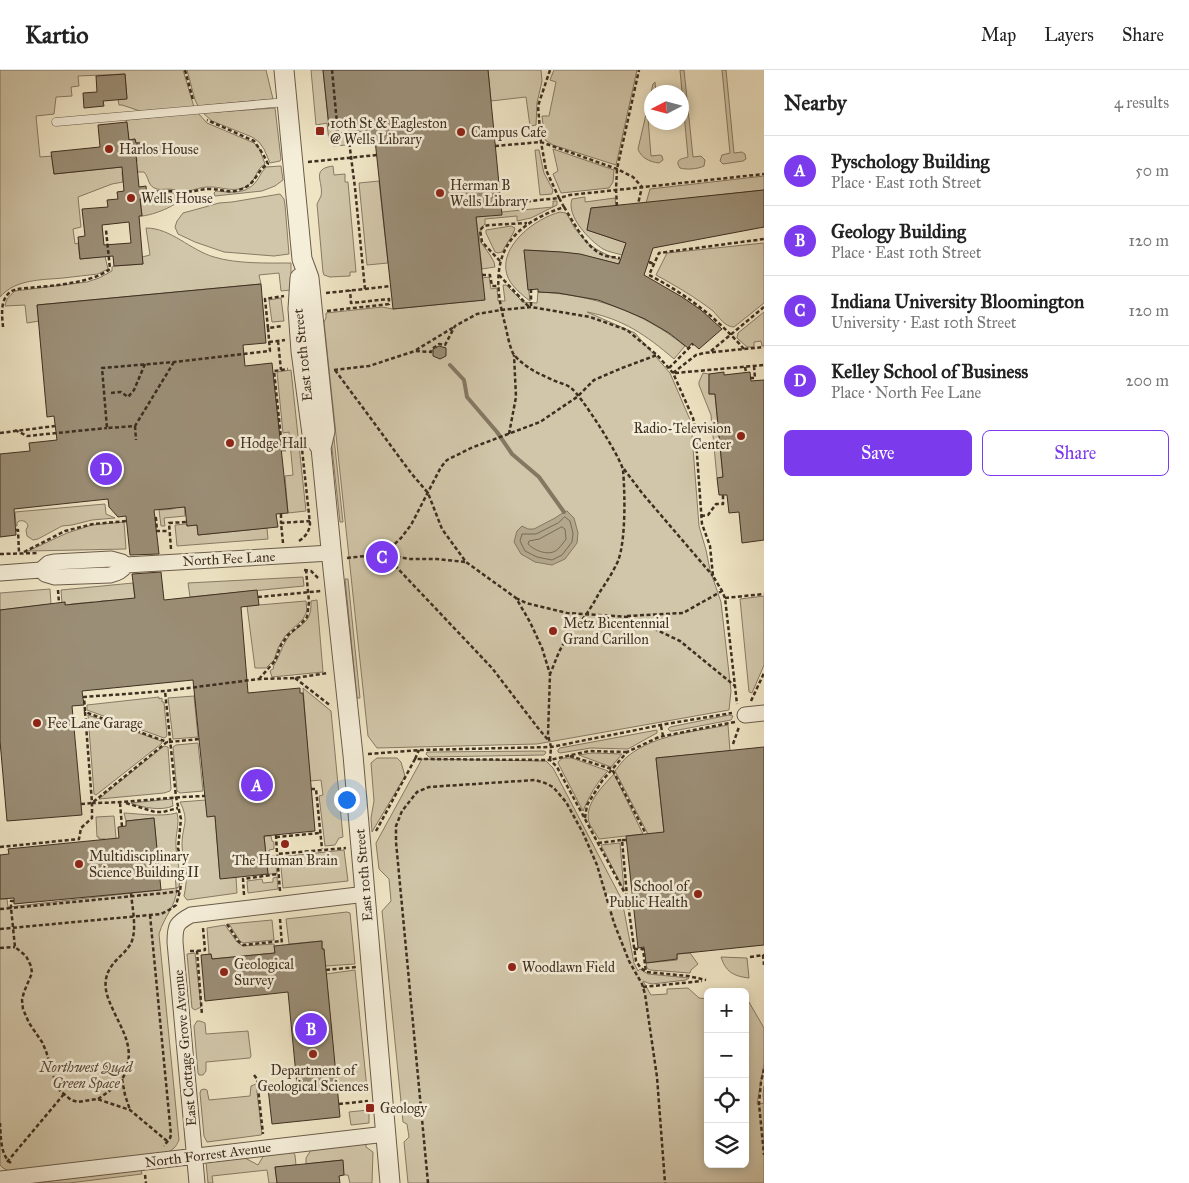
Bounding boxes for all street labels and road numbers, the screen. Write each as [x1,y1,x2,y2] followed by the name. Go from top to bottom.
[290,308,316,402] street label: East 10th Street
[182,548,276,570] street label: North Fee Lane
[351,828,377,922] street label: East 10th Street
[170,969,200,1127] street label: East Cottage Grove Avenue
[144,1139,272,1171] street label: North Forrest Avenue

